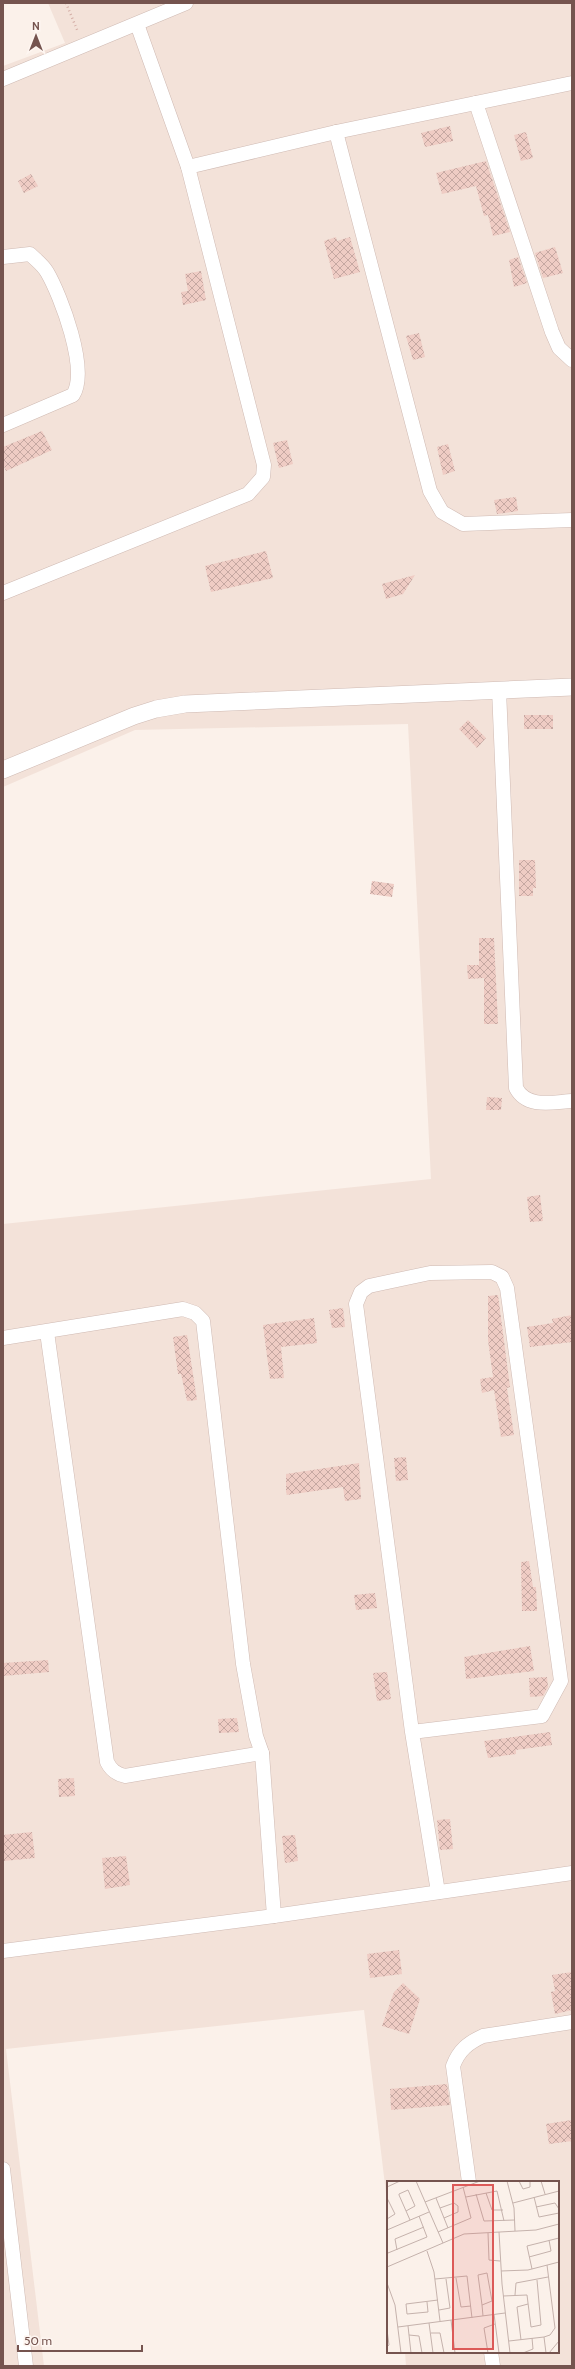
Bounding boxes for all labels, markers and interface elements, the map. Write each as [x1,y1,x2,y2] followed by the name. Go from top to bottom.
[16,16,56,56] north arrow
[32,19,40,33] text: N
[387,2181,559,2353] inset map
[18,2327,142,2353] scale bar
[24,2333,52,2348] text: 50 m

